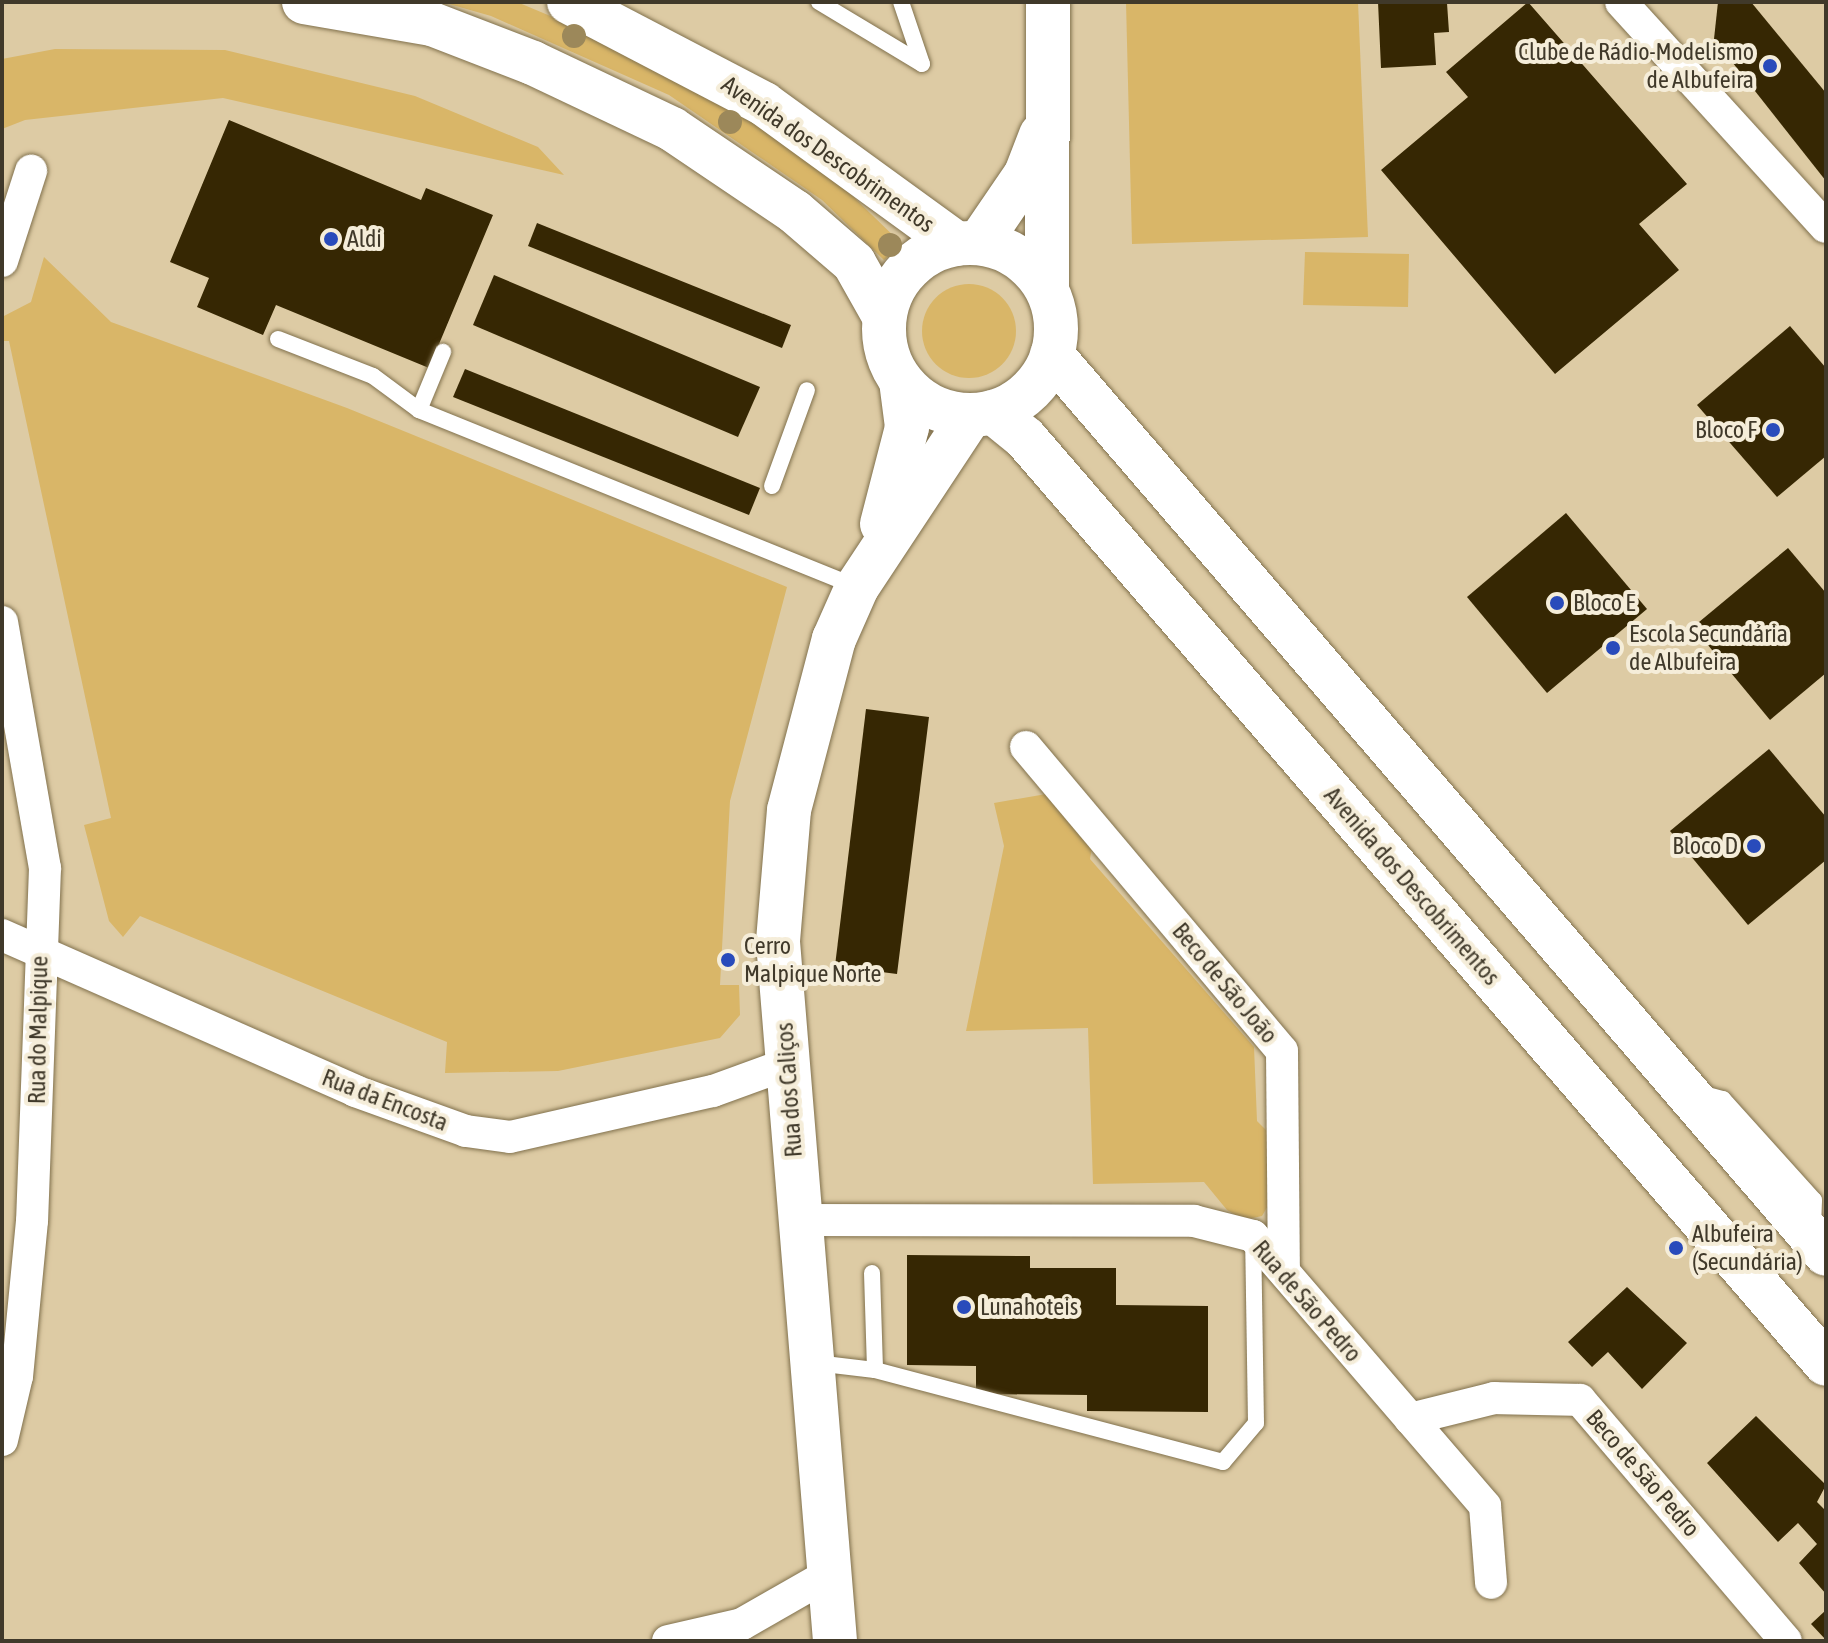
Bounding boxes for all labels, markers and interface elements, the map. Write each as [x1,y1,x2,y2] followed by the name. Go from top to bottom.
[1518,38,1754,94] place label: Clube de Rádio-Modelismo de Albufeira
[1761,57,1779,75] marker: Clube de Rádio-Modelismo de Albufeira
[716,70,940,238] street label: Avenida dos Descobrimentos
[347,225,382,253] place label: Aldi
[322,230,340,248] marker: Aldi
[1695,416,1757,444] place label: Bloco F
[1764,421,1782,439] marker: Bloco F
[1573,589,1635,617] place label: Bloco E
[1548,594,1566,612] marker: Bloco E
[1629,620,1788,676] place label: Escola Secundária de Albufeira
[1604,639,1622,657] marker: Escola Secundária de Albufeira
[1318,781,1506,991] street label: Avenida dos Descobrimentos
[1672,832,1738,860] place label: Bloco D
[1745,837,1763,855] marker: Bloco D
[1166,917,1284,1049] street label: Beco de São João
[744,932,881,988] place label: Cerro Malpique Norte
[719,951,737,969] marker: Cerro Malpique Norte
[22,956,54,1104] street label: Rua do Malpique
[770,1022,808,1158] street label: Rua dos Caliços
[318,1063,452,1137] street label: Rua da Encosta
[1692,1220,1803,1276] place label: Albufeira (Secundária)
[1246,1234,1368,1368] street label: Rua de São Pedro
[1667,1239,1685,1257] marker: Albufeira (Secundária)
[980,1293,1078,1321] place label: Lunahoteis
[955,1298,973,1316] marker: Lunahoteis
[1580,1404,1706,1542] street label: Beco de São Pedro

